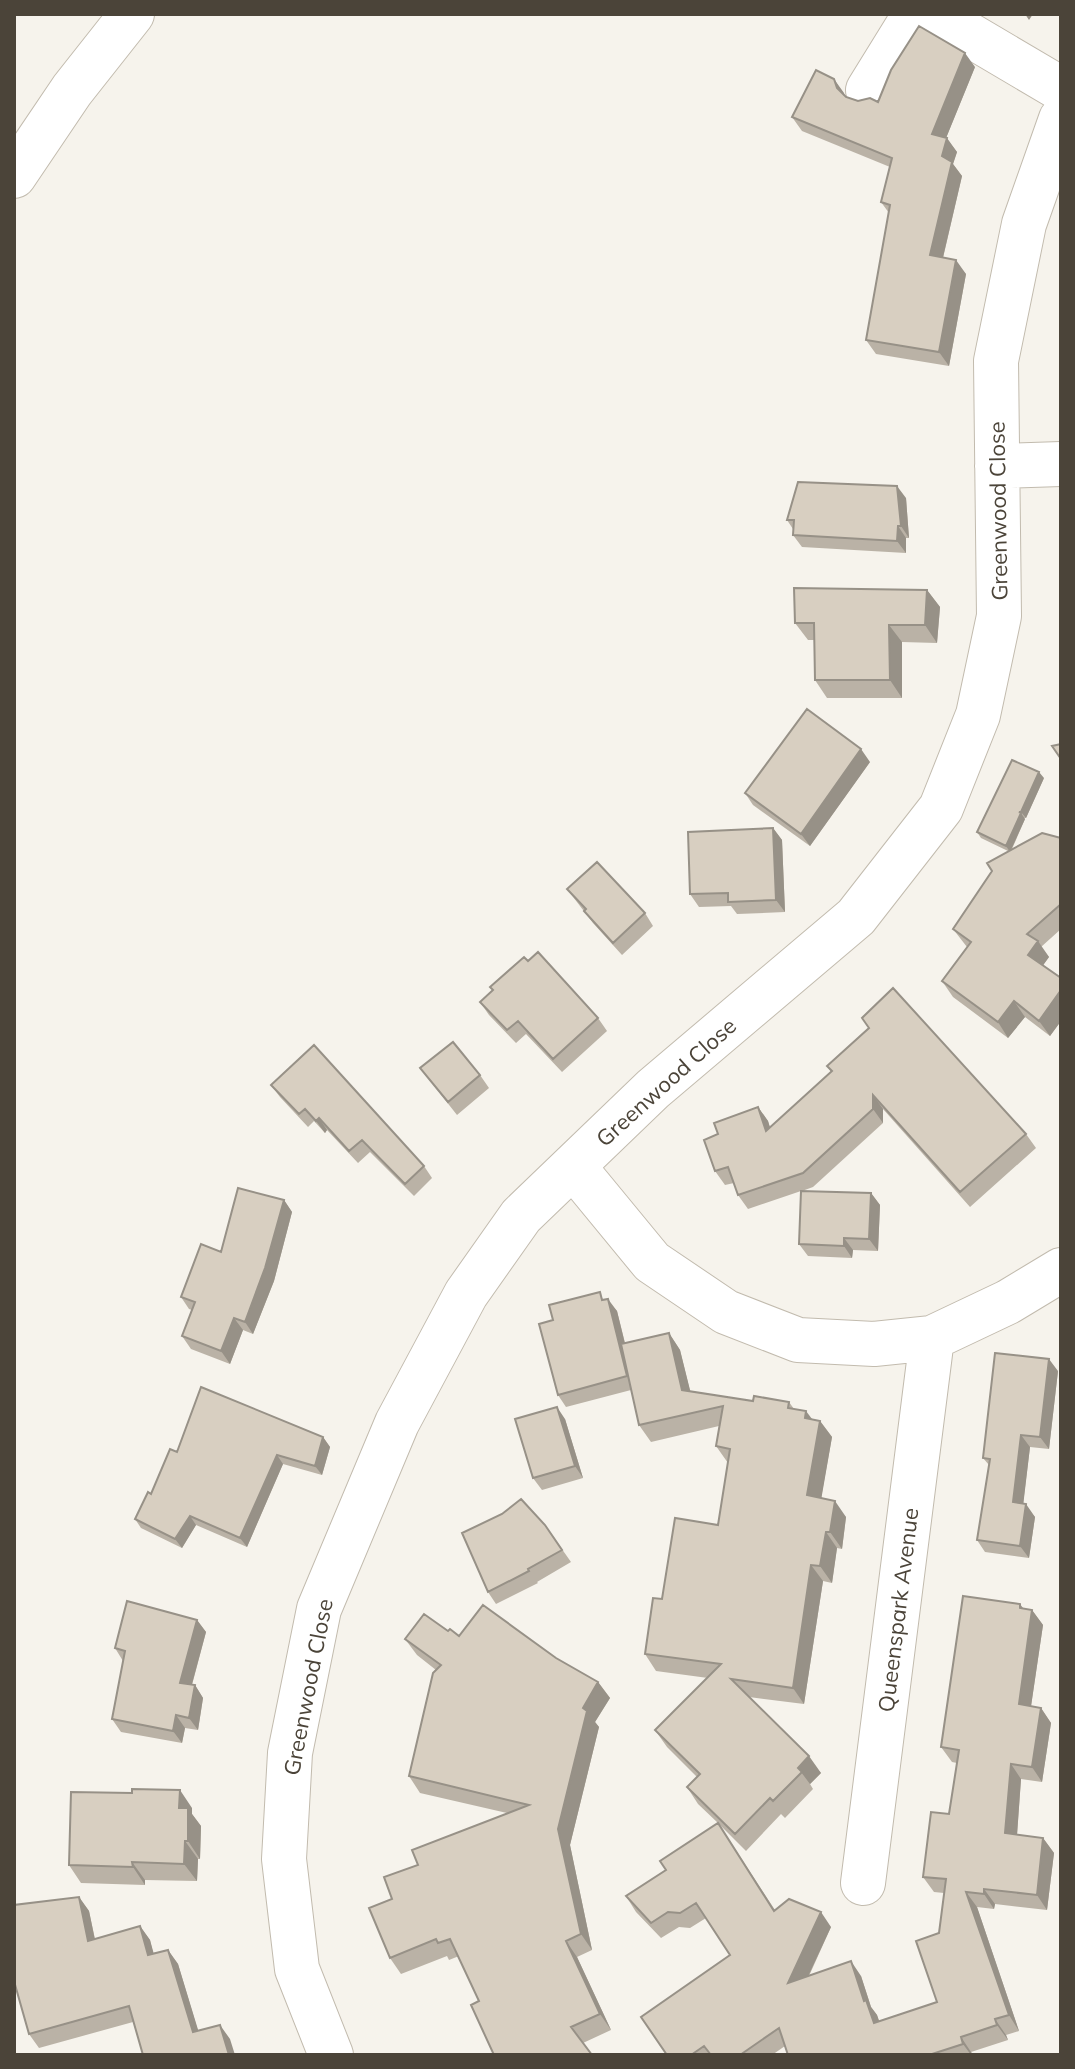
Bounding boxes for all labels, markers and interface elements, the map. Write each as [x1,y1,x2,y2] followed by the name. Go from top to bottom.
[982,421,1014,601] street label: Greenwood Close
[590,1012,742,1152] street label: Greenwood Close
[872,1506,924,1714] street label: Queenspark Avenue
[277,1596,339,1778] street label: Greenwood Close

